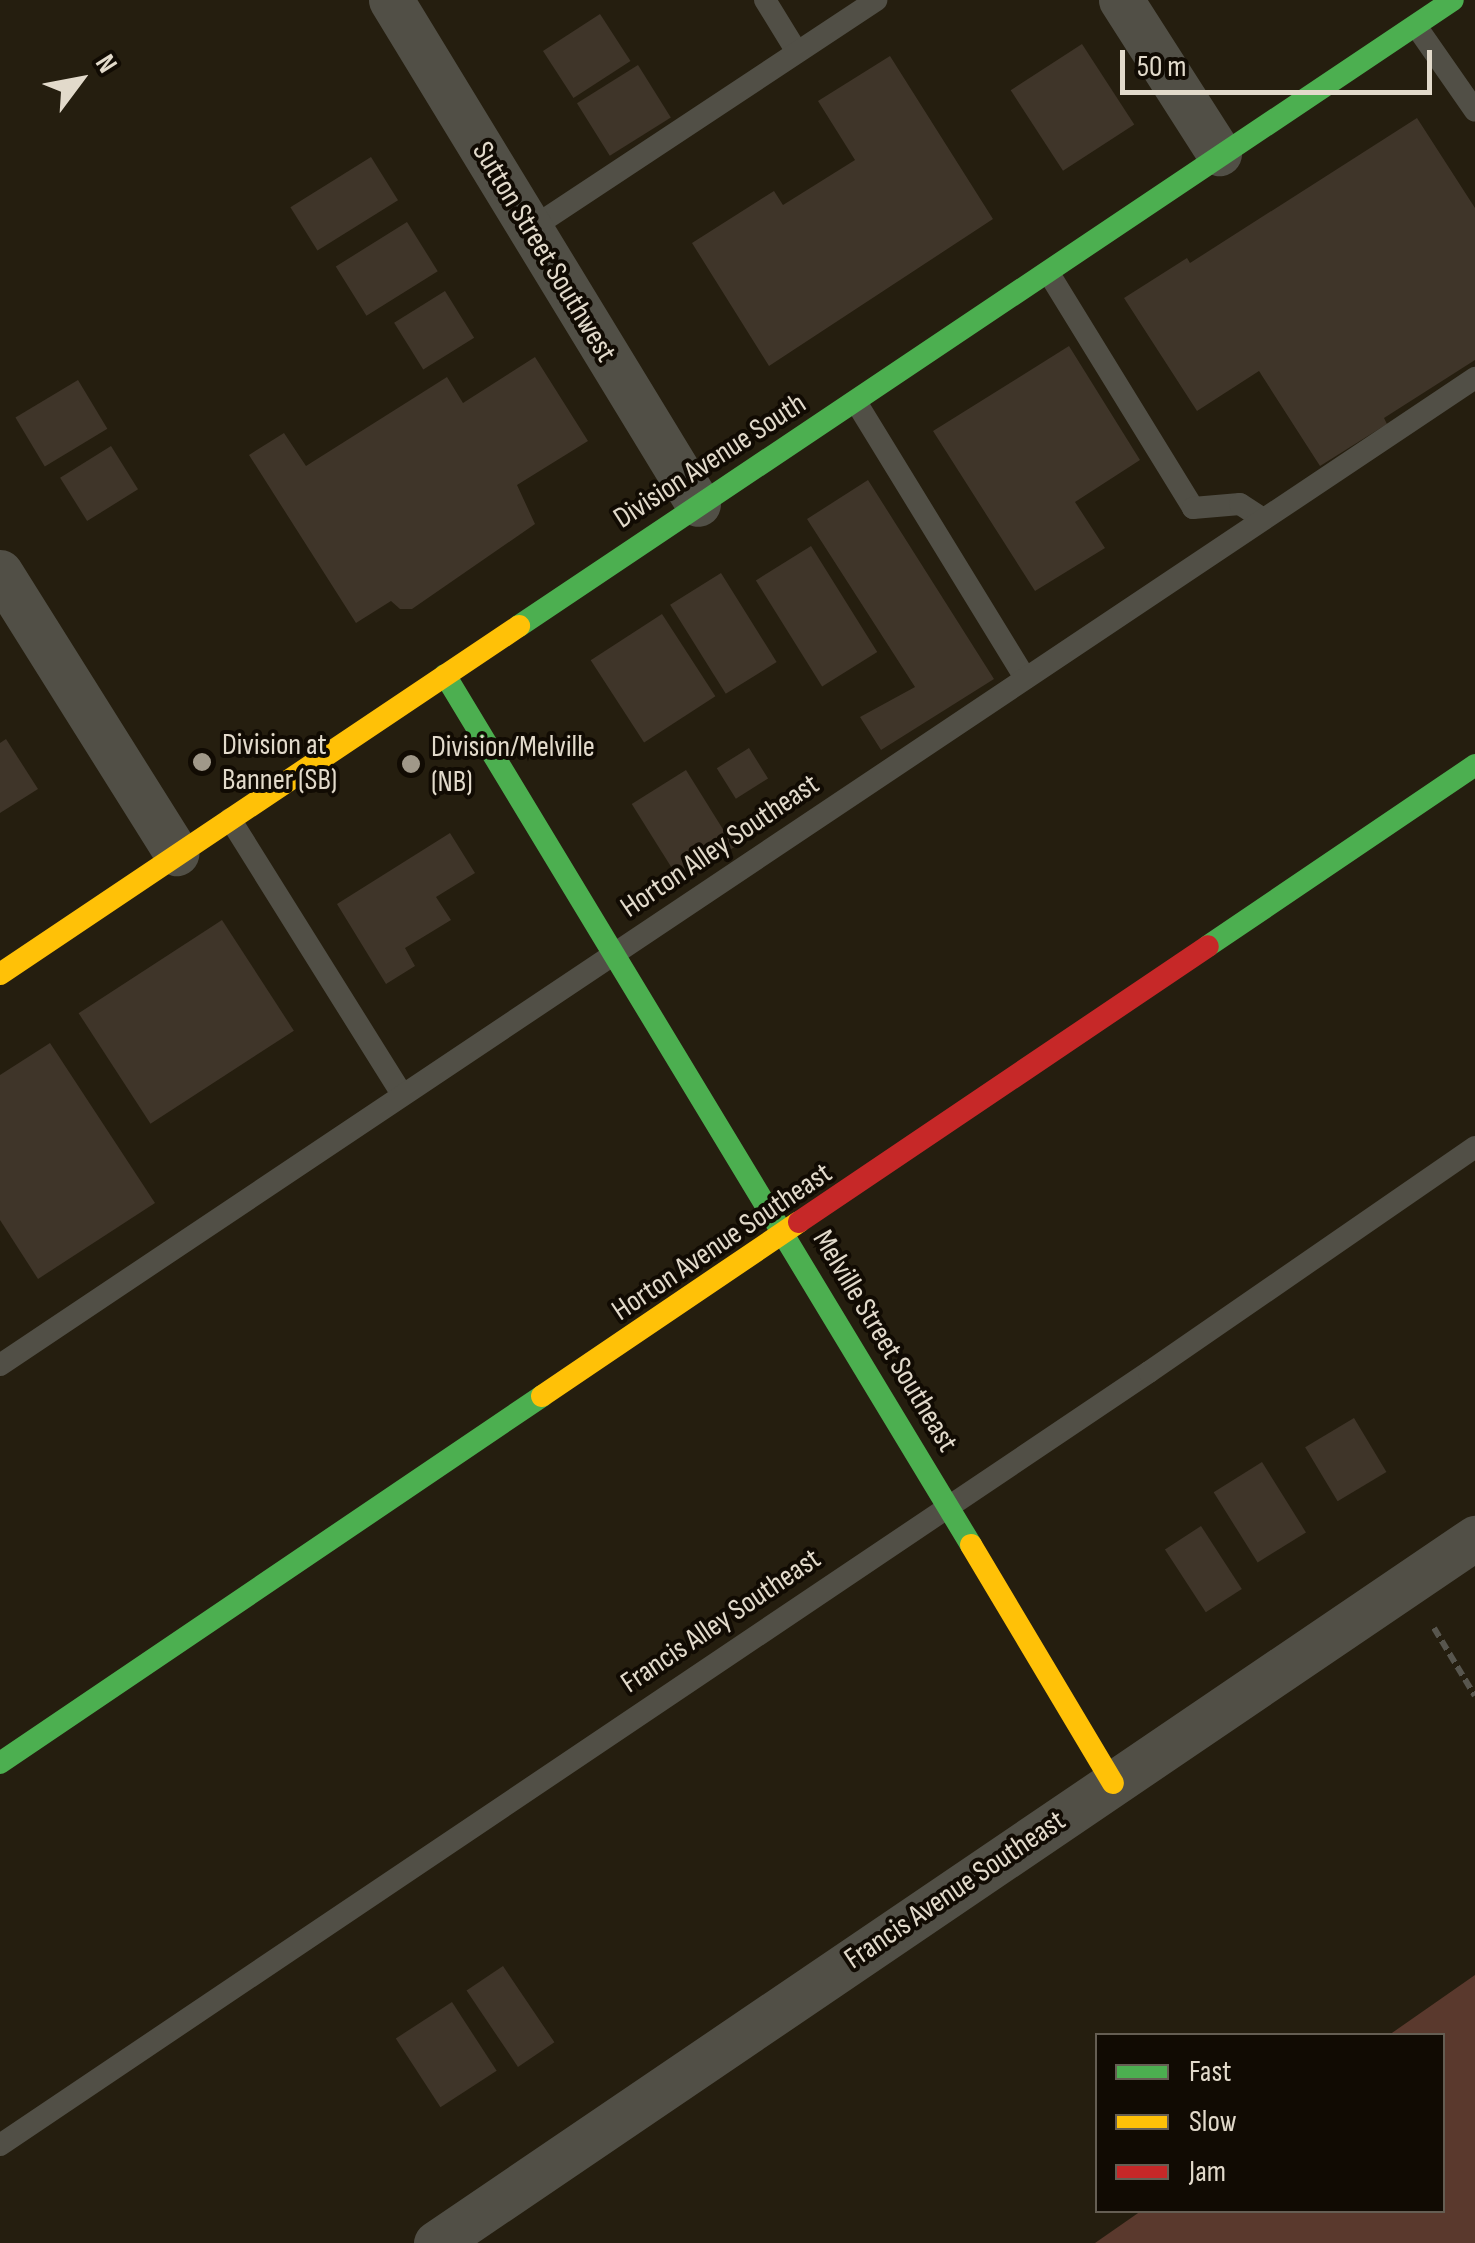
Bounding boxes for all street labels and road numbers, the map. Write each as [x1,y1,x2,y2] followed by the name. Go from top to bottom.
[464,136,624,368] street label: Sutton Street Southwest
[607,385,813,537] street label: Division Avenue South
[614,766,826,926] street label: Horton Alley Southeast
[605,1155,839,1329] street label: Horton Avenue Southeast
[805,1224,965,1458] street label: Melville Street Southeast
[614,1541,828,1701] street label: Francis Alley Southeast
[838,1803,1072,1977] street label: Francis Avenue Southeast

